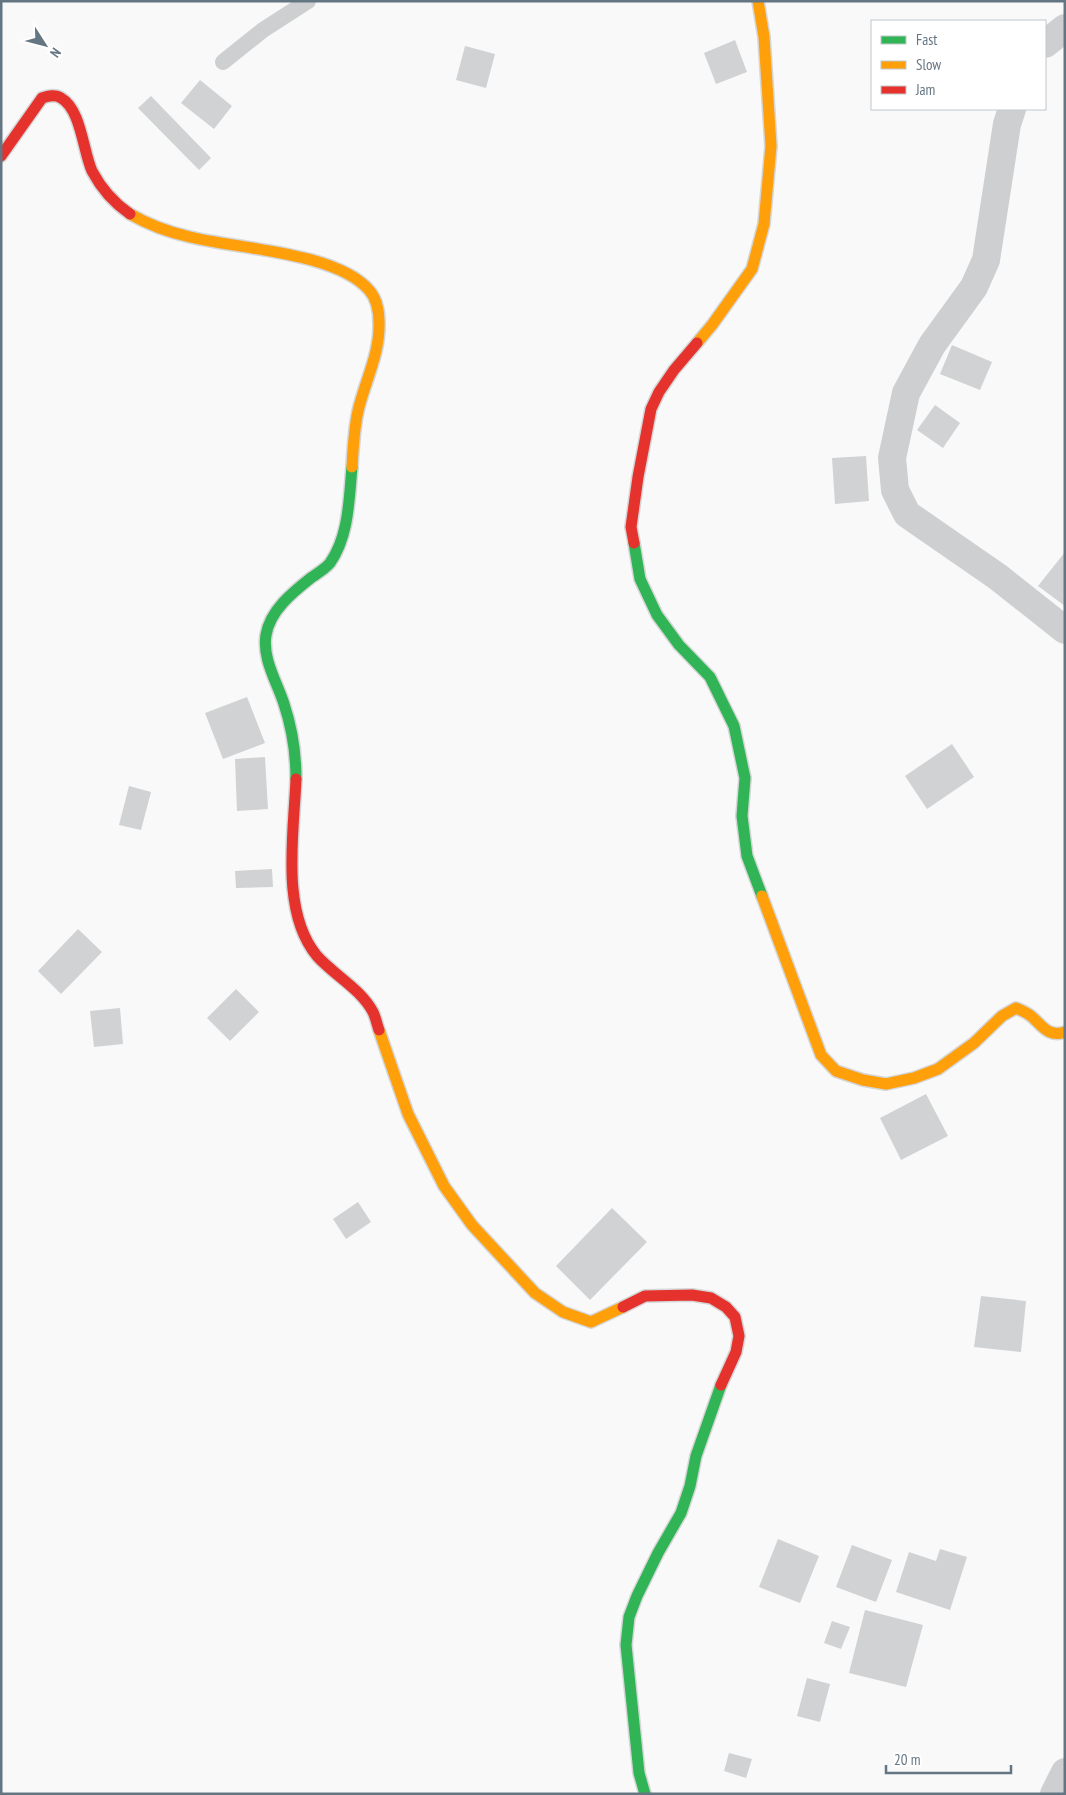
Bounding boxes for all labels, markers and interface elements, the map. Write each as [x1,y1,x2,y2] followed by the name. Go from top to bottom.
[20,20,70,70] north arrow
[871,20,1046,110] legend
[916,30,937,49] text: Fast
[46,44,65,61] text: N
[916,55,941,74] text: Slow
[915,80,935,99] text: Jam
[886,1742,1011,1774] scale bar
[894,1750,920,1769] text: 20 m

